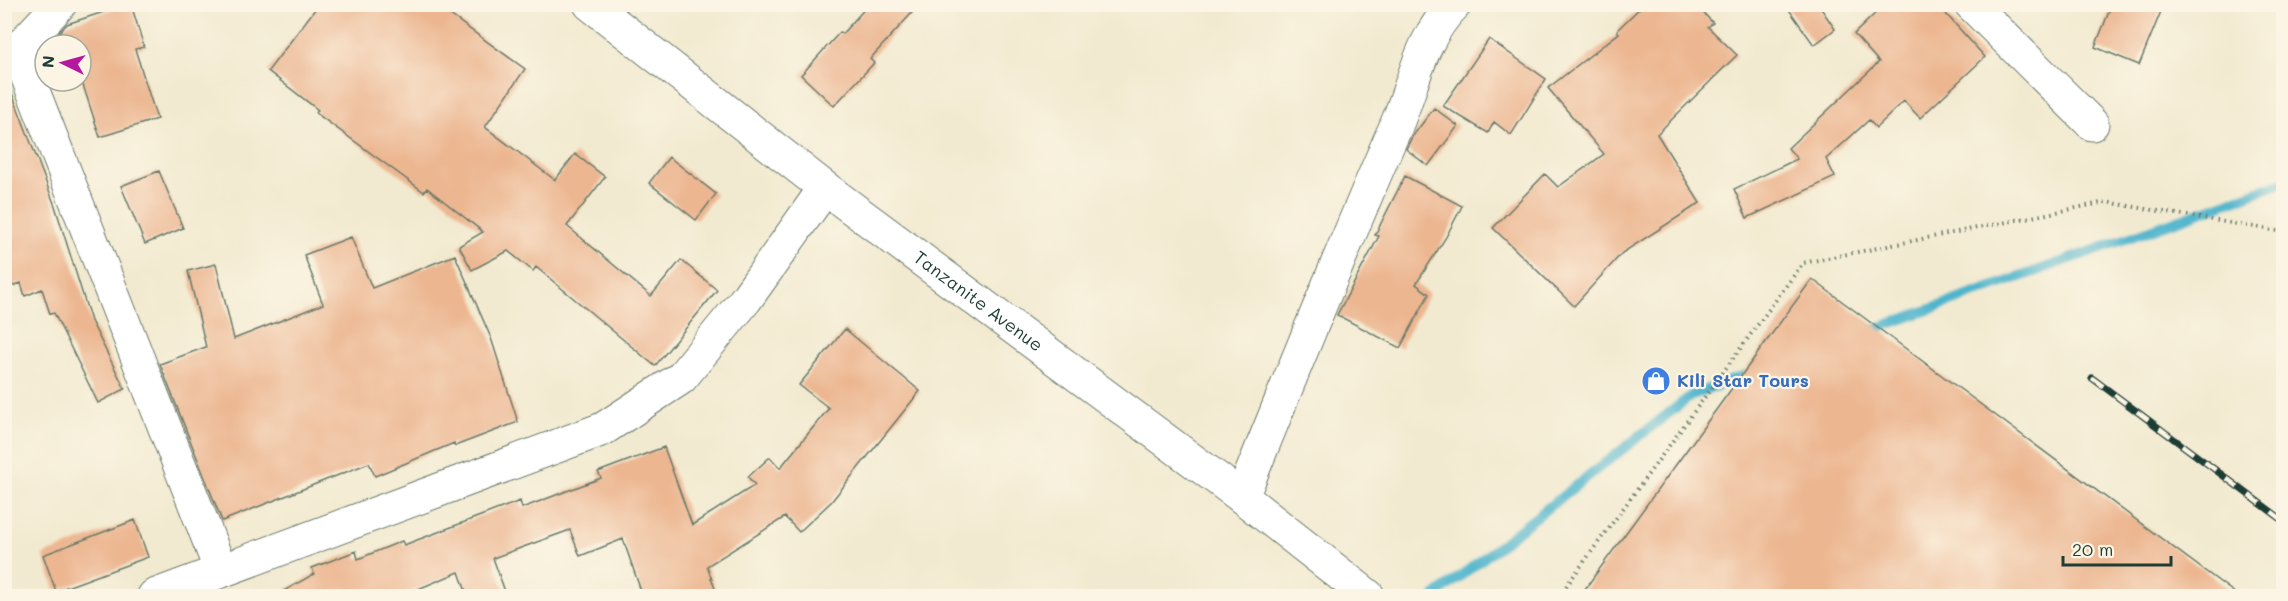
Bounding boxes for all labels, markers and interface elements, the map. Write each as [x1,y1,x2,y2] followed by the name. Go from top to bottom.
[33,33,93,93] north arrow
[37,55,59,69] text: N
[909,245,1048,356] street label: Tanzanite Avenue
[1640,365,1672,397] shop icon: Kili Star Tours
[1677,368,1809,392] place label: Kili Star Tours
[2063,529,2171,567] scale bar
[2072,537,2113,561] text: 20 m

